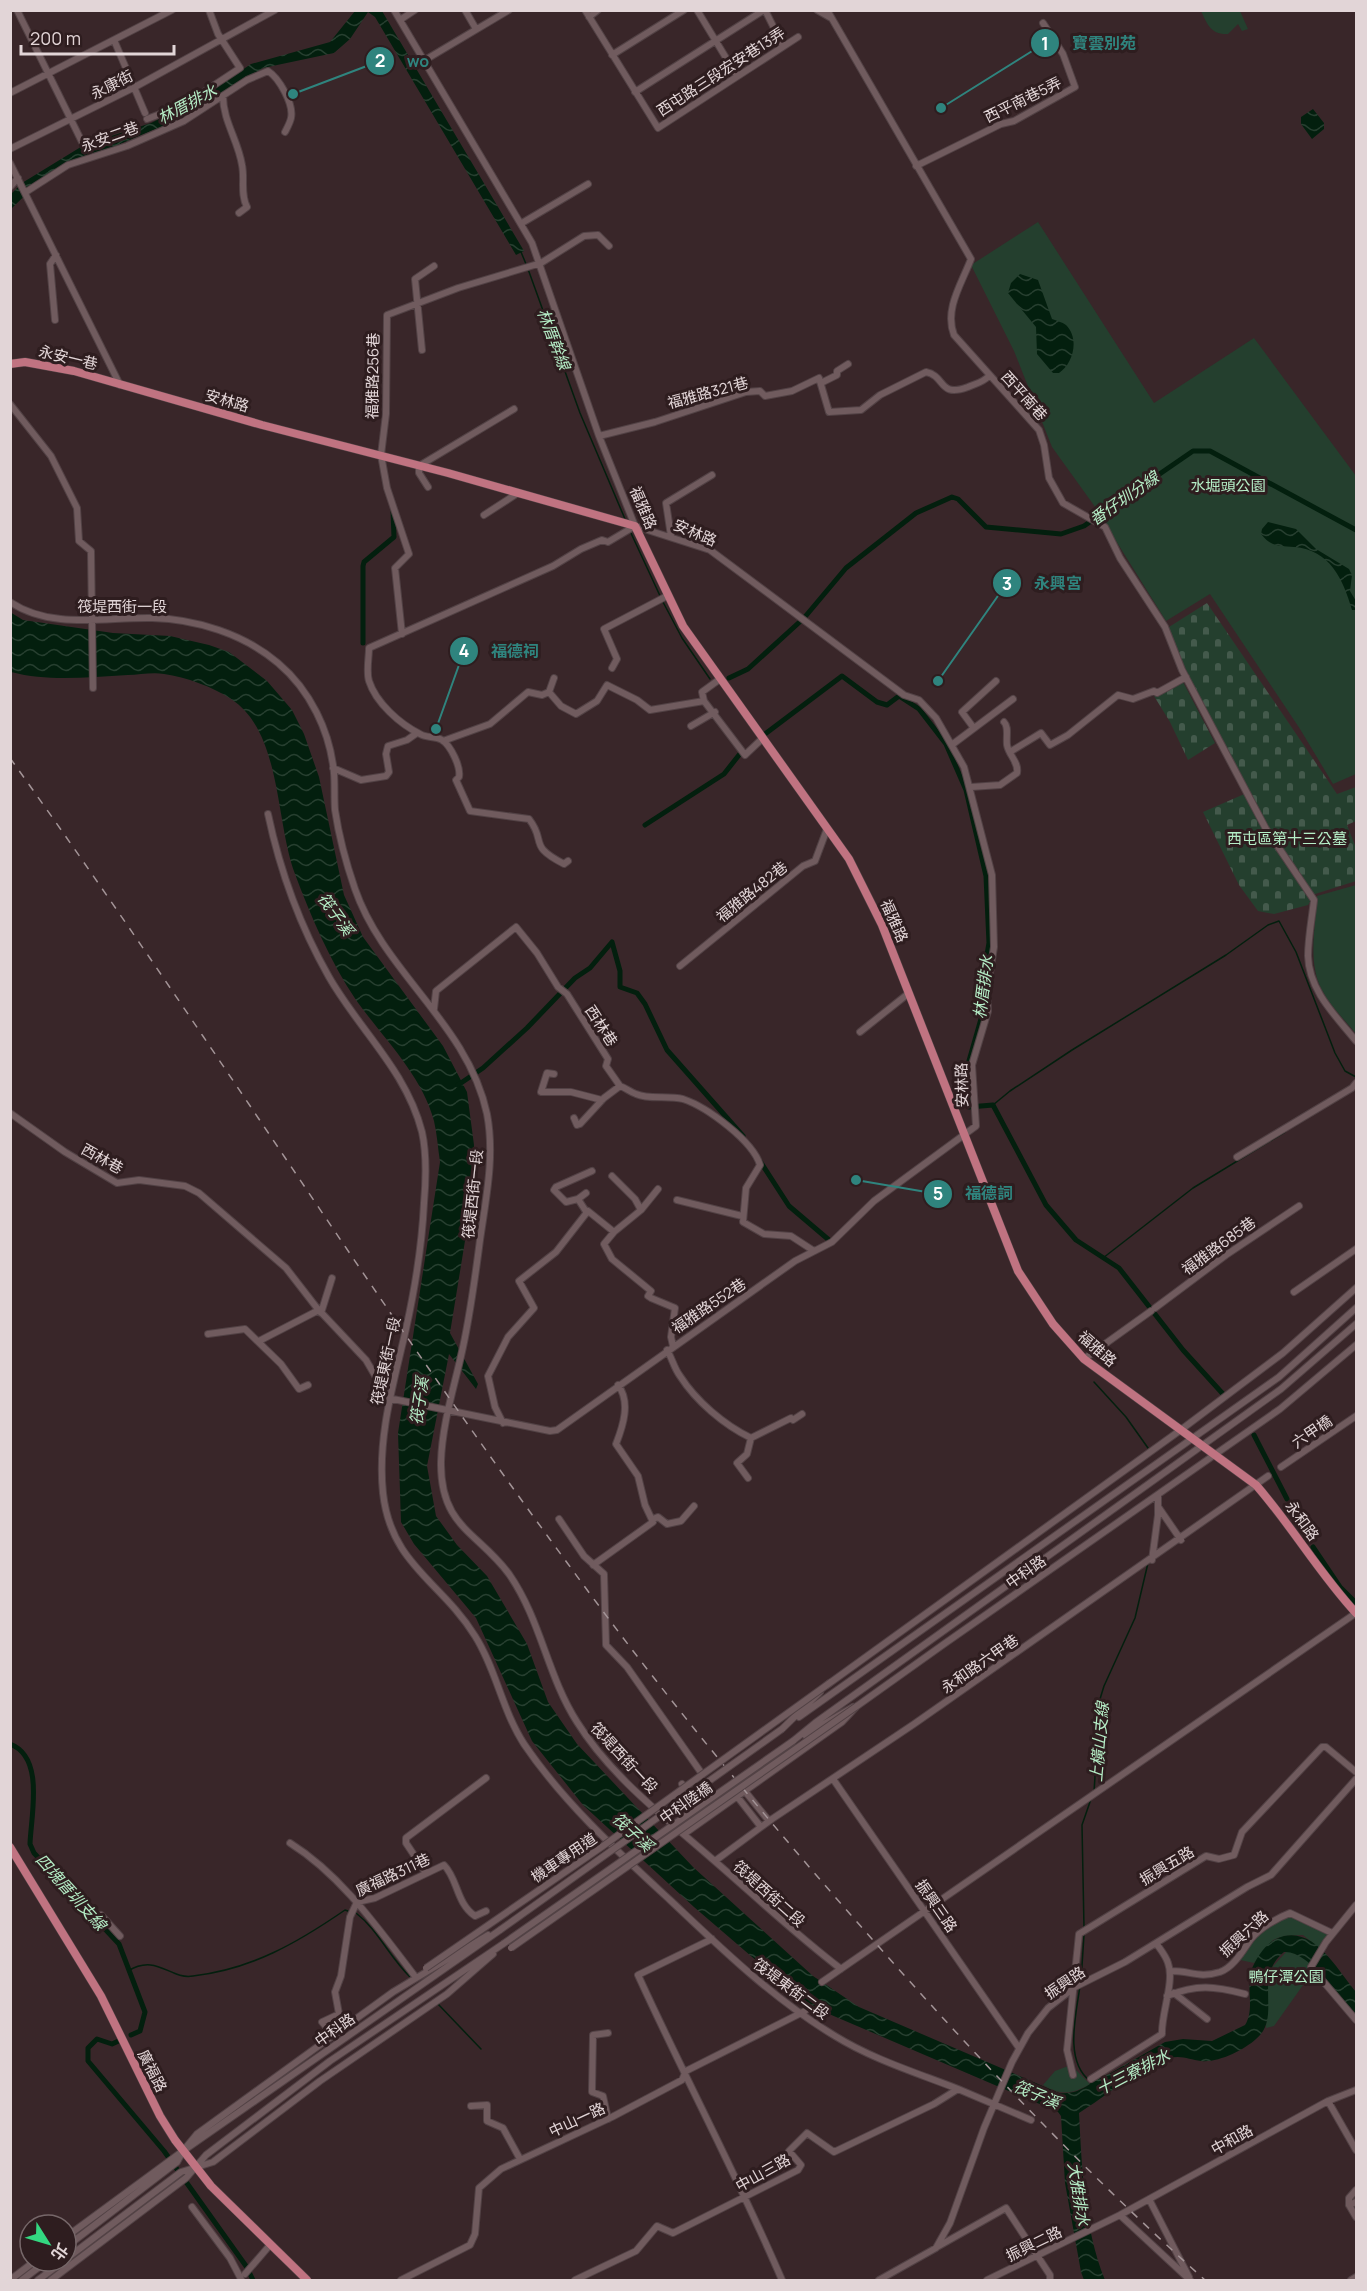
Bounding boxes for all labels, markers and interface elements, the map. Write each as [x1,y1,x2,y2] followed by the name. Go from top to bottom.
[21,18,174,56] scale bar
[652,22,789,121] street label: 西屯路三段宏安巷13弄
[30,26,81,50] text: 200 m
[1030,26,1148,60] callout: 寶雲別苑
[1041,31,1049,55] text: 1
[1072,32,1136,54] text: 寶雲別苑
[365,44,442,78] callout: wo
[375,48,385,72] text: 2
[407,50,429,72] text: wo
[87,65,137,104] street label: 永康街
[981,72,1065,127] street label: 西平南巷5弄
[154,79,221,129] water label: 林厝排水
[78,116,142,157] street label: 永安二巷
[532,305,576,375] water label: 林厝幹線
[361,333,384,419] street label: 福雅路256巷
[37,341,100,374] street label: 永安一巷
[996,366,1052,425] street label: 西平南巷
[665,372,751,413] street label: 福雅路321巷
[203,384,252,417] street label: 安林路
[1085,465,1165,530] water label: 番仔圳分線
[1190,475,1266,496] park label: 水堀頭公園
[625,483,662,533] street label: 福雅路
[670,514,720,551] street label: 安林路
[992,566,1094,600] callout: 永興宮
[1002,571,1012,595] text: 3
[1034,572,1082,594] text: 永興宮
[77,596,167,617] street label: 筏堤西街一段
[449,634,551,668] callout: 福德祠
[459,638,470,662] text: 4
[491,640,539,662] text: 福德祠
[1227,828,1347,849] park label: 西屯區第十三公墓
[712,856,792,927] street label: 福雅路482巷
[313,888,360,941] water label: 筏子溪
[876,896,913,946] street label: 福雅路
[968,953,998,1020] water label: 林厝排水
[580,1001,622,1050] street label: 西林巷
[951,1062,972,1108] street label: 安林路
[77,1138,127,1179] street label: 西林巷
[457,1148,488,1240] street label: 筏堤西街一段
[923,1177,1025,1211] callout: 福德詞
[933,1181,943,1205] text: 5
[965,1182,1013,1204] text: 福德詞
[1177,1212,1260,1280] street label: 福雅路685巷
[667,1273,750,1338] street label: 福雅路552巷
[366,1315,405,1407] street label: 筏堤東街一段
[1073,1326,1121,1371] street label: 福雅路
[405,1374,434,1426] water label: 筏子溪
[1287,1410,1336,1453] street label: 六甲橋
[1281,1496,1324,1545] street label: 永和路
[1001,1550,1050,1593] street label: 中科路
[937,1629,1023,1698] street label: 永和路六甲巷
[1085,1699,1114,1783] water label: 上橫山支線
[586,1718,663,1798] street label: 筏堤西街一段
[655,1777,716,1828] street label: 中科陸橋
[608,1808,660,1858] water label: 筏子溪
[527,1828,601,1887] street label: 機車專用道
[1136,1841,1198,1890] street label: 振興五路
[352,1848,433,1901] street label: 廣福路311巷
[31,1849,113,1937] water label: 四塊厝圳支線
[729,1856,810,1932] street label: 筏堤西街二段
[911,1875,962,1936] street label: 振興三路
[1215,1905,1273,1962] street label: 振興六路
[749,1953,834,2024] street label: 筏堤東街二段
[1040,1961,1089,2004] street label: 振興路
[1248,1966,1324,1987] park label: 鴨仔潭公園
[310,2008,359,2051] street label: 中科路
[1092,2044,1175,2100] water label: 十三寮排水
[133,2046,172,2096] street label: 廣福路
[1011,2074,1065,2114] water label: 筏子溪
[545,2097,608,2142] street label: 中山一路
[1207,2119,1257,2160] street label: 中和路
[731,2149,794,2196] street label: 中山三路
[1063,2161,1095,2228] water label: 大雅排水
[18,2213,78,2273] north arrow
[1002,2221,1065,2266] street label: 振興二路
[46,2239,74,2265] text: 北

